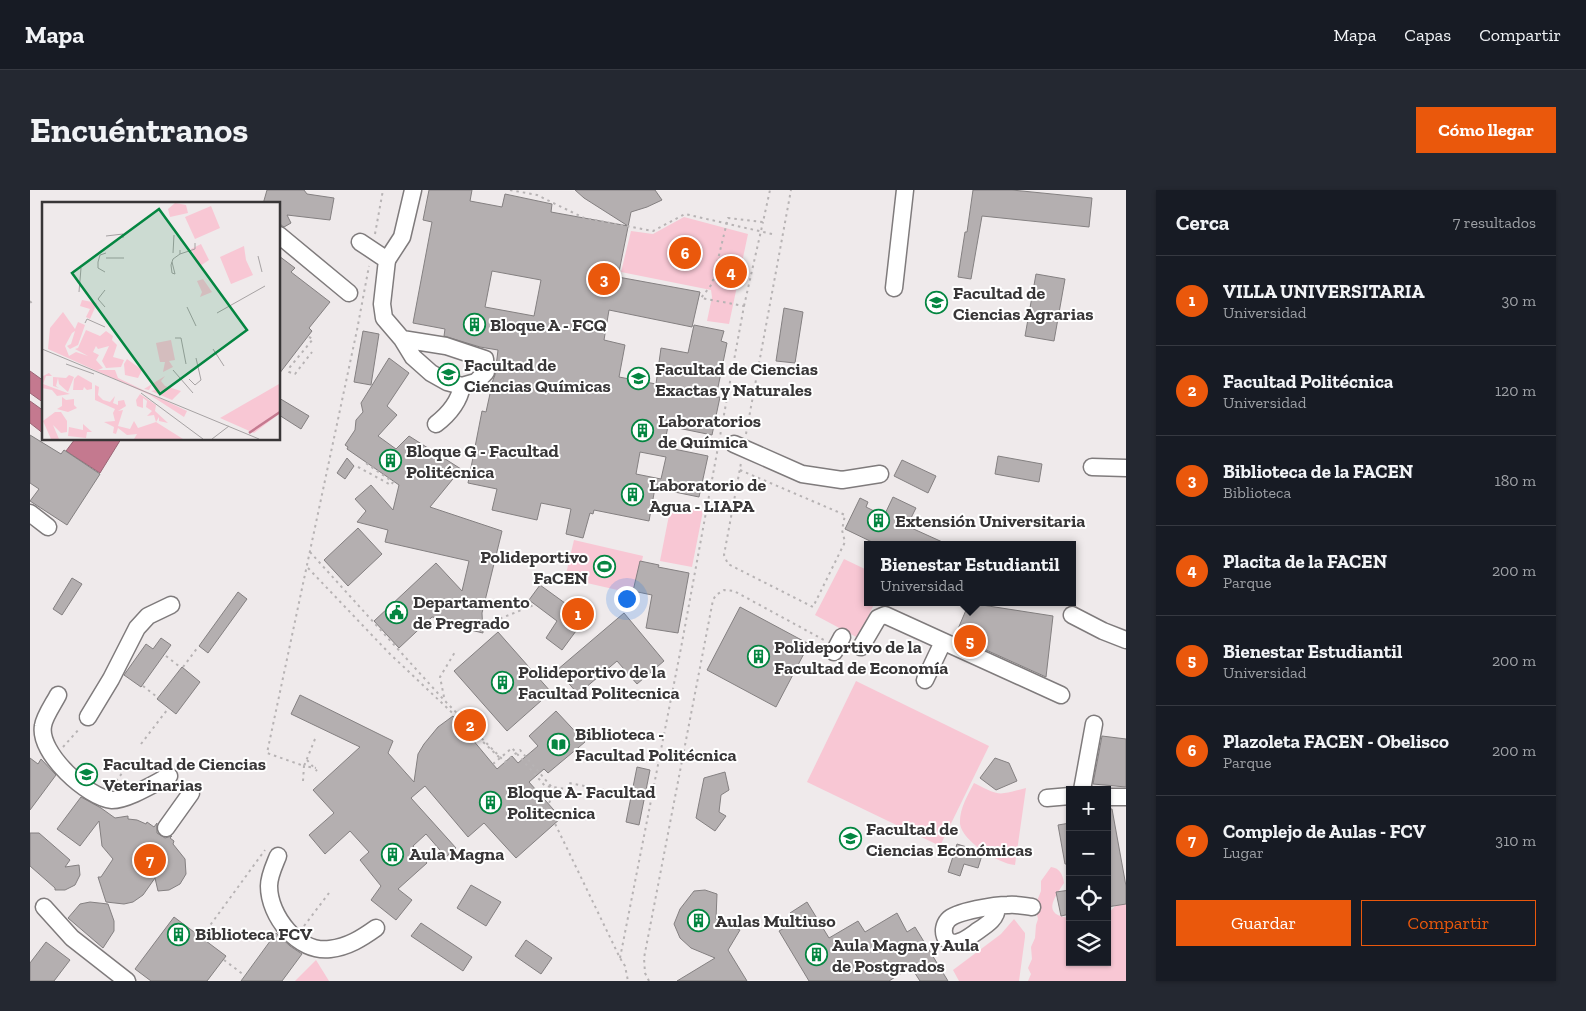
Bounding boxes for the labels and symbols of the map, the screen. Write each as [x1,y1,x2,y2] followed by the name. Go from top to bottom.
[42,202,280,440] inset map
[669,234,701,272] pin: 6
[715,253,747,291] pin: 4
[588,260,620,298] pin: 3
[953,282,1094,325] place label: Facultad de Ciencias Agrarias
[925,291,949,315] school or university icon: Facultad de Ciencias Agrarias
[462,313,486,337] building icon: Bloque A - FCQ
[490,314,607,336] place label: Bloque A - FCQ
[464,354,611,397] place label: Facultad de Ciencias Químicas
[655,358,818,401] place label: Facultad de Ciencias Exactas y Naturales
[436,363,460,387] school or university icon: Facultad de Ciencias Químicas
[627,367,651,391] school or university icon: Facultad de Ciencias Exactas y Naturales
[658,410,761,453] place label: Laboratorios de Química
[630,419,654,443] building icon: Laboratorios de Química
[406,440,560,483] place label: Bloque G - Facultad Politécnica
[378,449,402,473] building icon: Bloque G - Facultad Politécnica
[649,474,766,517] place label: Laboratorio de Agua - LIAPA
[621,483,645,507] building icon: Laboratorio de Agua - LIAPA
[867,509,891,533] building icon: Extensión Universitaria
[895,510,1085,532] place label: Extensión Universitaria
[480,546,589,589] place label: Polideportivo FaCEN
[592,555,616,579] sports icon: Polideportivo FaCEN
[614,586,640,612] your location
[413,591,530,634] place label: Departamento de Pregrado
[562,595,594,633] pin: 1
[385,600,409,624] public building icon: Departamento de Pregrado
[954,622,986,660] pin: 5
[774,636,948,679] place label: Polideportivo de la Facultad de Economía
[746,645,770,669] building icon: Polideportivo de la Facultad de Economía
[518,661,680,704] place label: Polideportivo de la Facultad Politecnica
[490,670,514,694] building icon: Polideportivo de la Facultad Politecnica
[454,706,486,744] pin: 2
[575,723,737,766] place label: Biblioteca - Facultad Politécnica
[547,732,571,756] library icon: Biblioteca - Facultad Politécnica
[103,753,266,796] place label: Facultad de Ciencias Veterinarias
[75,762,99,786] school or university icon: Facultad de Ciencias Veterinarias
[507,781,656,824] place label: Bloque A- Facultad Politecnica
[479,790,503,814] building icon: Bloque A- Facultad Politecnica
[866,818,1033,861] place label: Facultad de Ciencias Económicas
[838,827,862,851] school or university icon: Facultad de Ciencias Económicas
[134,841,166,879] pin: 7
[381,842,405,866] building icon: Aula Magna
[409,843,504,865] place label: Aula Magna
[687,909,711,933] building icon: Aulas Multiuso
[715,910,836,932] place label: Aulas Multiuso
[167,922,191,946] building icon: Biblioteca FCV
[195,923,313,945] place label: Biblioteca FCV
[832,934,979,977] place label: Aula Magna y Aula de Postgrados
[804,943,828,967] building icon: Aula Magna y Aula de Postgrados

